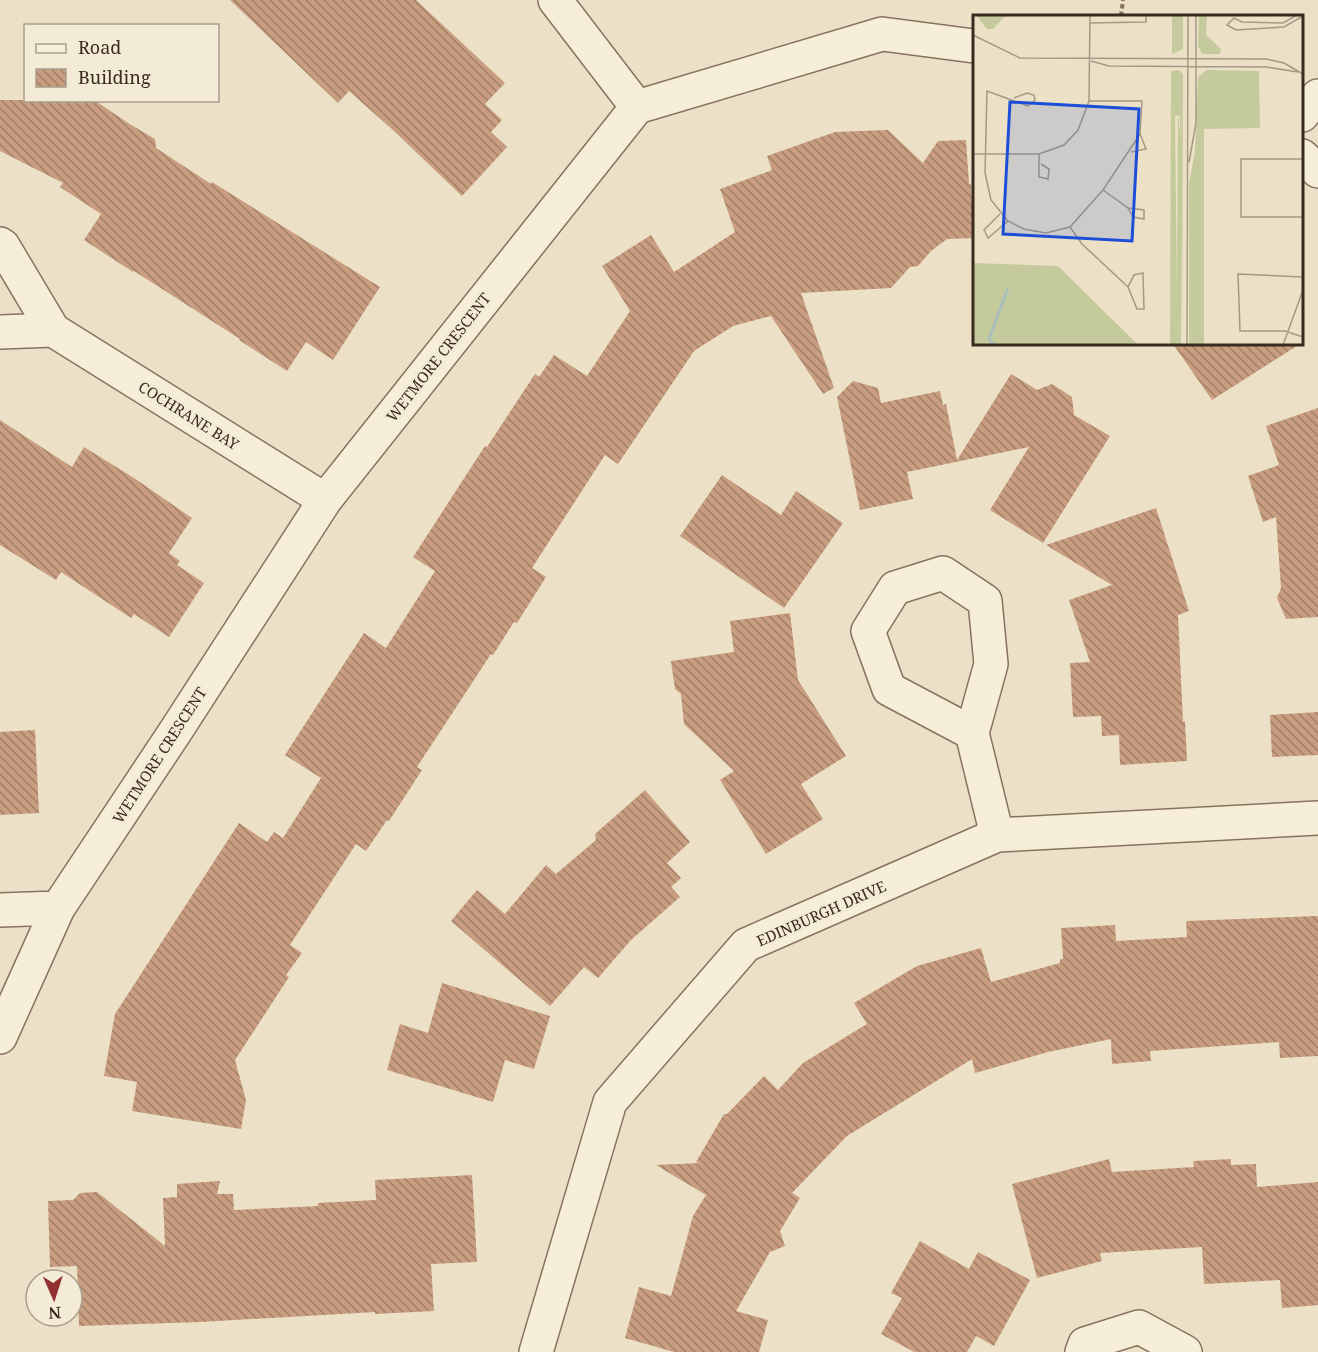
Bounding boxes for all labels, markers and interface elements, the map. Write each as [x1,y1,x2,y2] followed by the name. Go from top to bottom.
[973,15,1303,345] inset map
[24,24,219,102] legend
[78,35,121,59] text: Road
[78,65,151,89] text: Building
[381,288,495,426] street label: WETMORE CRESCENT
[135,376,244,454] street label: COCHRANE BAY
[108,683,210,827] street label: WETMORE CRESCENT
[753,875,889,951] street label: EDINBURGH DRIVE
[24,1268,84,1328] north arrow
[48,1302,62,1324] text: N

